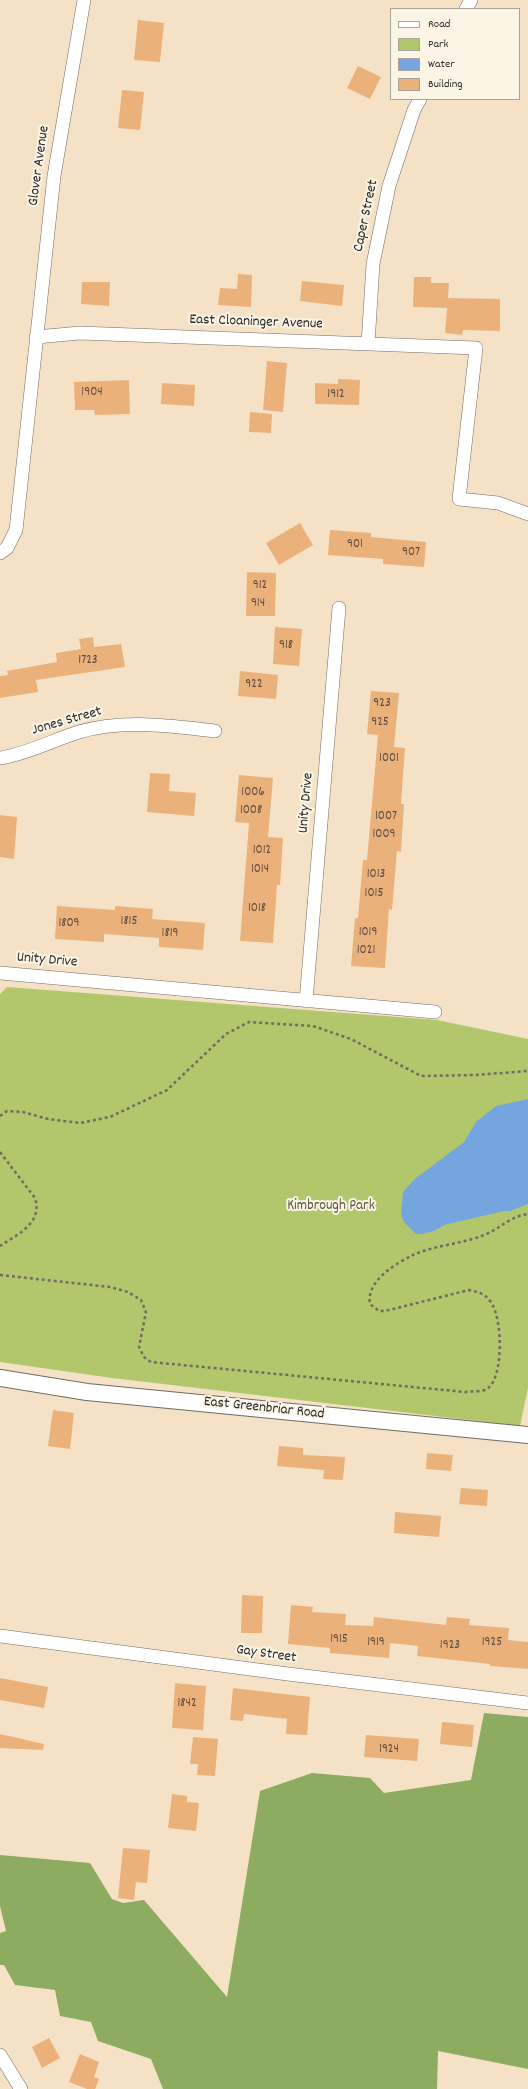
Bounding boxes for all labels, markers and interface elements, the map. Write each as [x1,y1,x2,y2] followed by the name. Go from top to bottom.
[390,8,520,100] legend
[428,16,450,33] text: Road
[428,36,448,53] text: Park
[428,56,455,73] text: Water
[428,76,463,93] text: Building
[25,125,55,207] street label: Glover Avenue
[351,178,383,254] street label: Caper Street
[189,312,323,334] street label: East Cloaninger Avenue
[81,385,103,401] house number: 1904
[327,387,345,403] house number: 1912
[347,537,363,553] house number: 901
[402,545,420,561] house number: 907
[253,578,267,594] house number: 912
[251,596,265,612] house number: 914
[279,638,293,654] house number: 918
[78,653,98,669] house number: 1723
[245,677,263,693] house number: 922
[373,696,391,712] house number: 923
[30,703,104,741] street label: Jones Street
[371,715,389,731] house number: 925
[379,751,399,767] house number: 1001
[295,772,319,834] street label: Unity Drive
[241,785,265,801] house number: 1006
[240,803,262,819] house number: 1008
[375,809,397,825] house number: 1007
[373,827,395,843] house number: 1009
[253,843,271,859] house number: 1012
[251,862,269,878] house number: 1014
[367,867,385,883] house number: 1013
[365,886,383,902] house number: 1015
[248,901,266,917] house number: 1018
[121,914,137,930] house number: 1815
[58,916,80,932] house number: 1809
[359,925,377,941] house number: 1019
[162,926,178,942] house number: 1819
[357,943,375,959] house number: 1021
[16,949,78,973] street label: Unity Drive
[287,1198,375,1216] park label: Kimbrough Park
[203,1394,325,1424] street label: East Greenbriar Road
[330,1632,348,1648] house number: 1915
[367,1635,385,1651] house number: 1919
[482,1635,502,1651] house number: 1925
[440,1638,460,1654] house number: 1923
[235,1642,297,1668] street label: Gay Street
[177,1696,197,1712] house number: 1842
[379,1742,399,1758] house number: 1924

